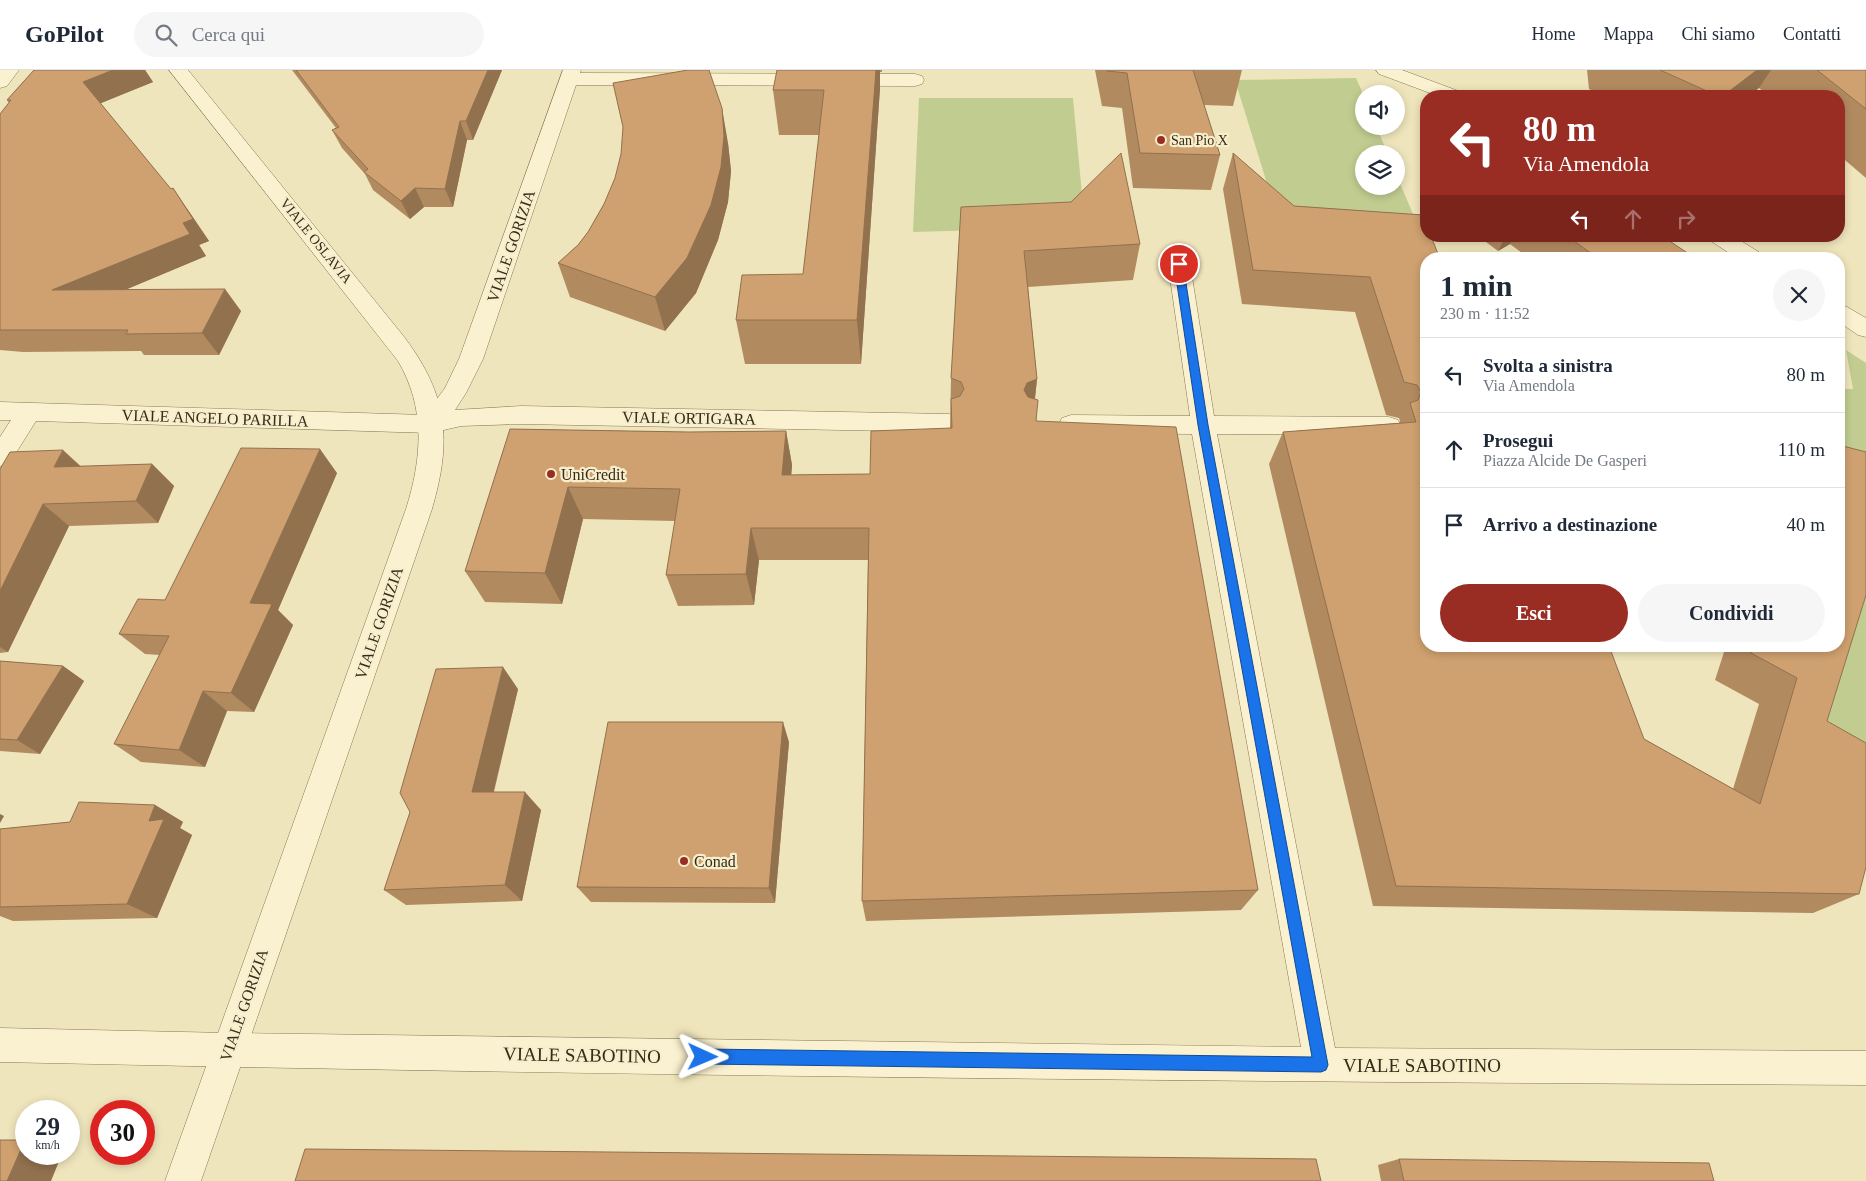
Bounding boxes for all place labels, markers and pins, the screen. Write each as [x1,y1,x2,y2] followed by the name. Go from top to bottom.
[1171,133,1228,148] place label: San Pio X
[1155,134,1167,146] marker: San Pio X
[1158,243,1200,285] pin
[561,466,626,483] place label: UniCredit
[545,468,557,480] marker: UniCredit
[694,853,736,870] place label: Conad
[678,855,690,867] marker: Conad

